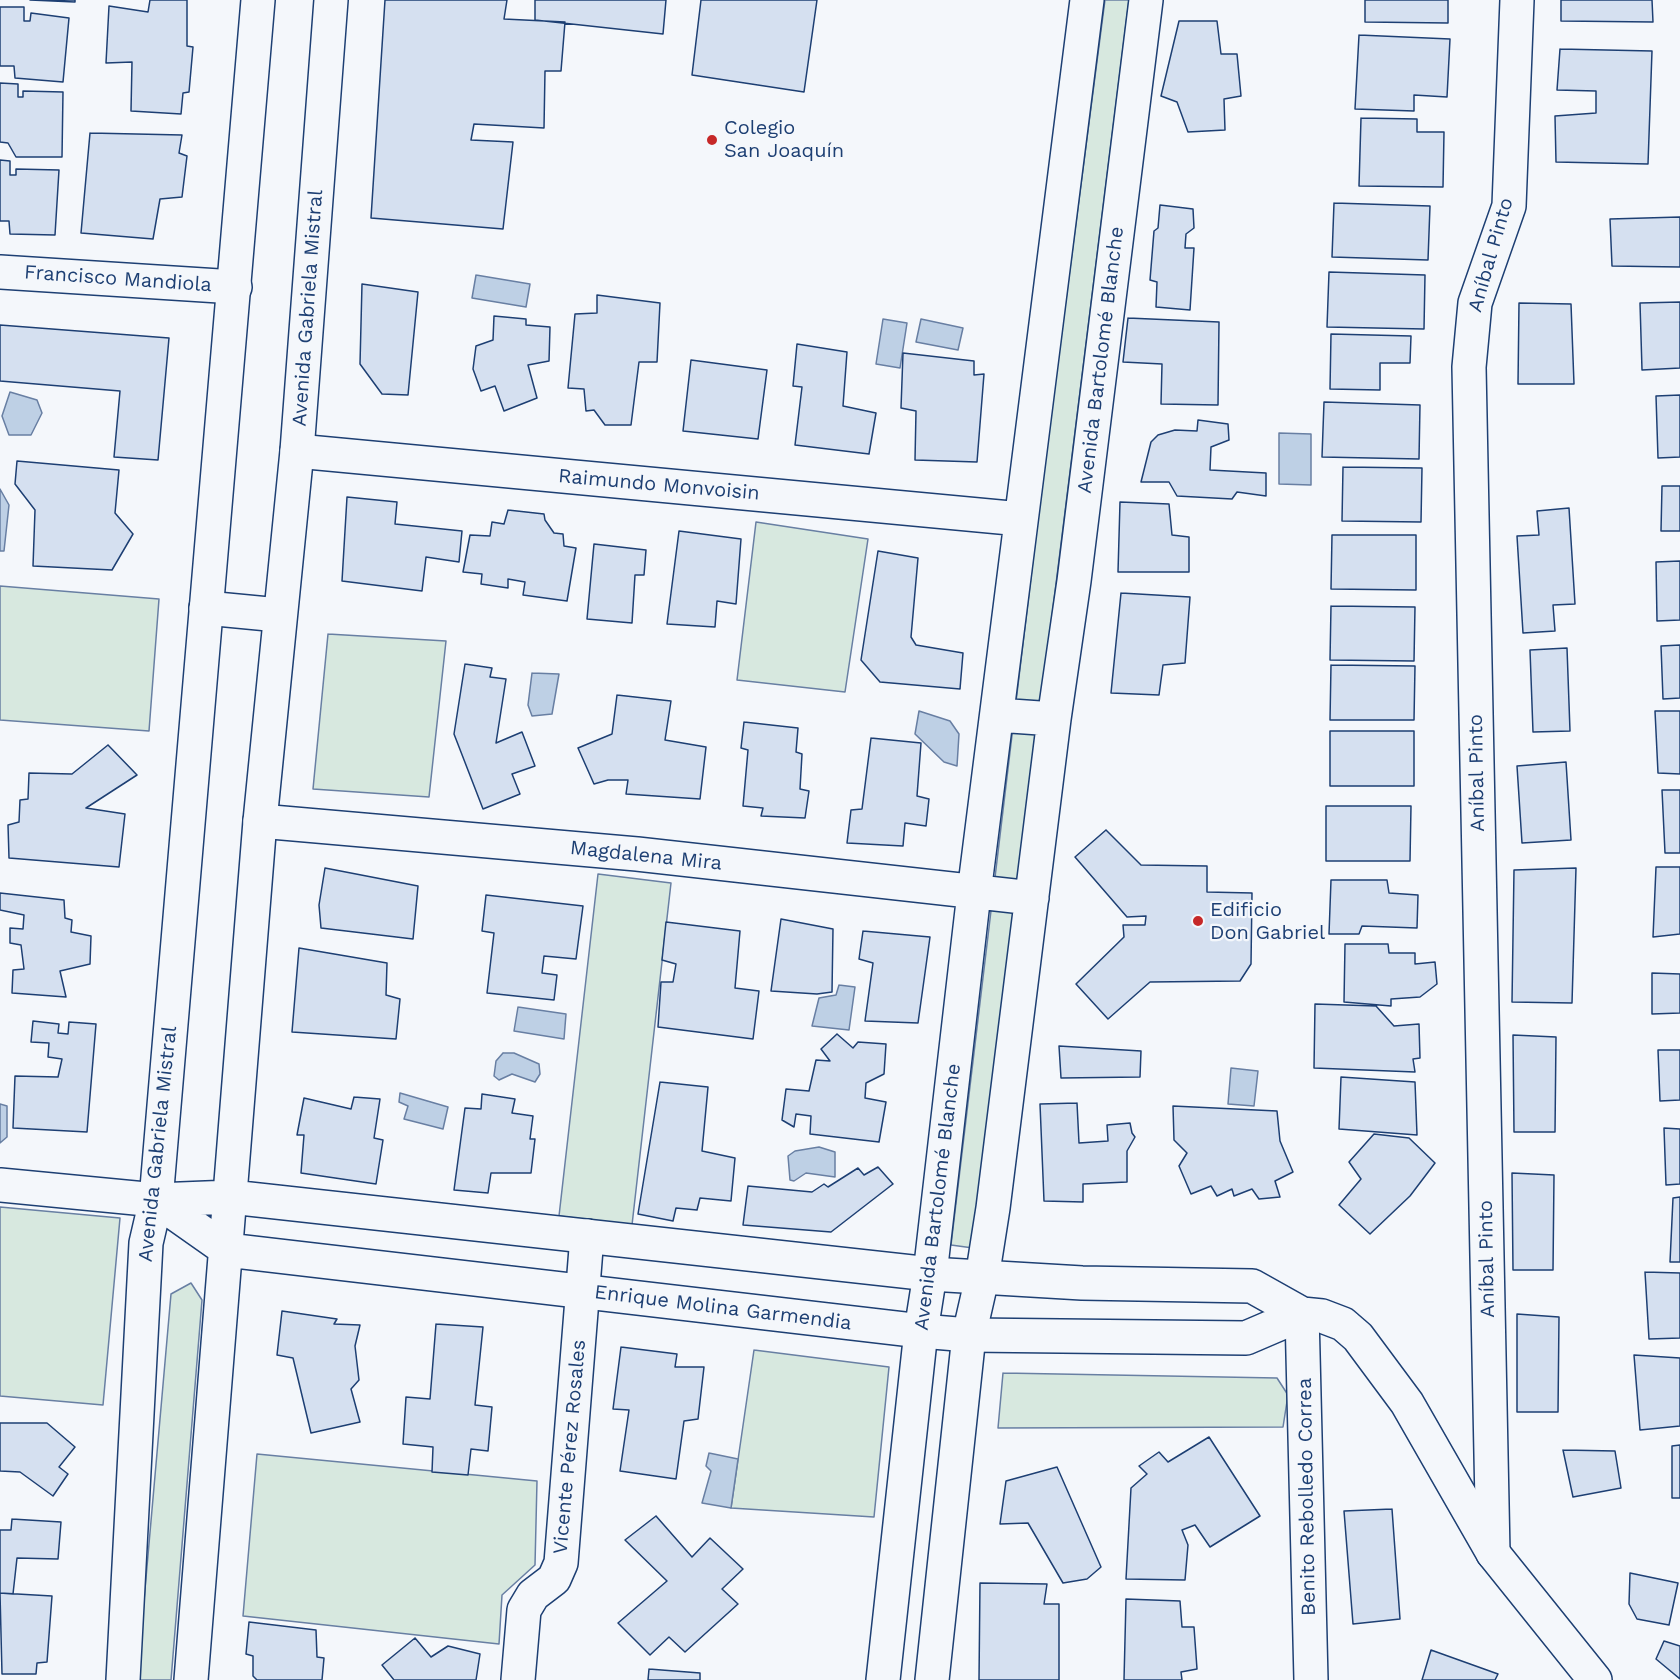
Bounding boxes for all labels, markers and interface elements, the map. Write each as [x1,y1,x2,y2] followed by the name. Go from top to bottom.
[724,116,844,163] place label: Colegio San Joaquín
[705,133,719,147] marker: Colegio San Joaquín
[288,189,328,427] street label: Avenida Gabriela Mistral
[1463,195,1519,315] street label: Aníbal Pinto
[1073,225,1129,495] street label: Avenida Bartolomé Blanche
[23,260,213,298] street label: Francisco Mandiola
[557,464,761,506] street label: Raimundo Monvoisin
[1464,714,1490,832] street label: Aníbal Pinto
[569,836,723,876] street label: Magdalena Mira
[1210,898,1325,945] place label: Edificio Don Gabriel
[1191,914,1205,928] marker: Edificio Don Gabriel
[134,1025,182,1263] street label: Avenida Gabriela Mistral
[910,1062,966,1332] street label: Avenida Bartolomé Blanche
[1474,1200,1500,1318] street label: Aníbal Pinto
[593,1280,853,1336] street label: Enrique Molina Garmendia
[549,1339,591,1555] street label: Vicente Pérez Rosales
[1293,1378,1321,1616] street label: Benito Rebolledo Correa

